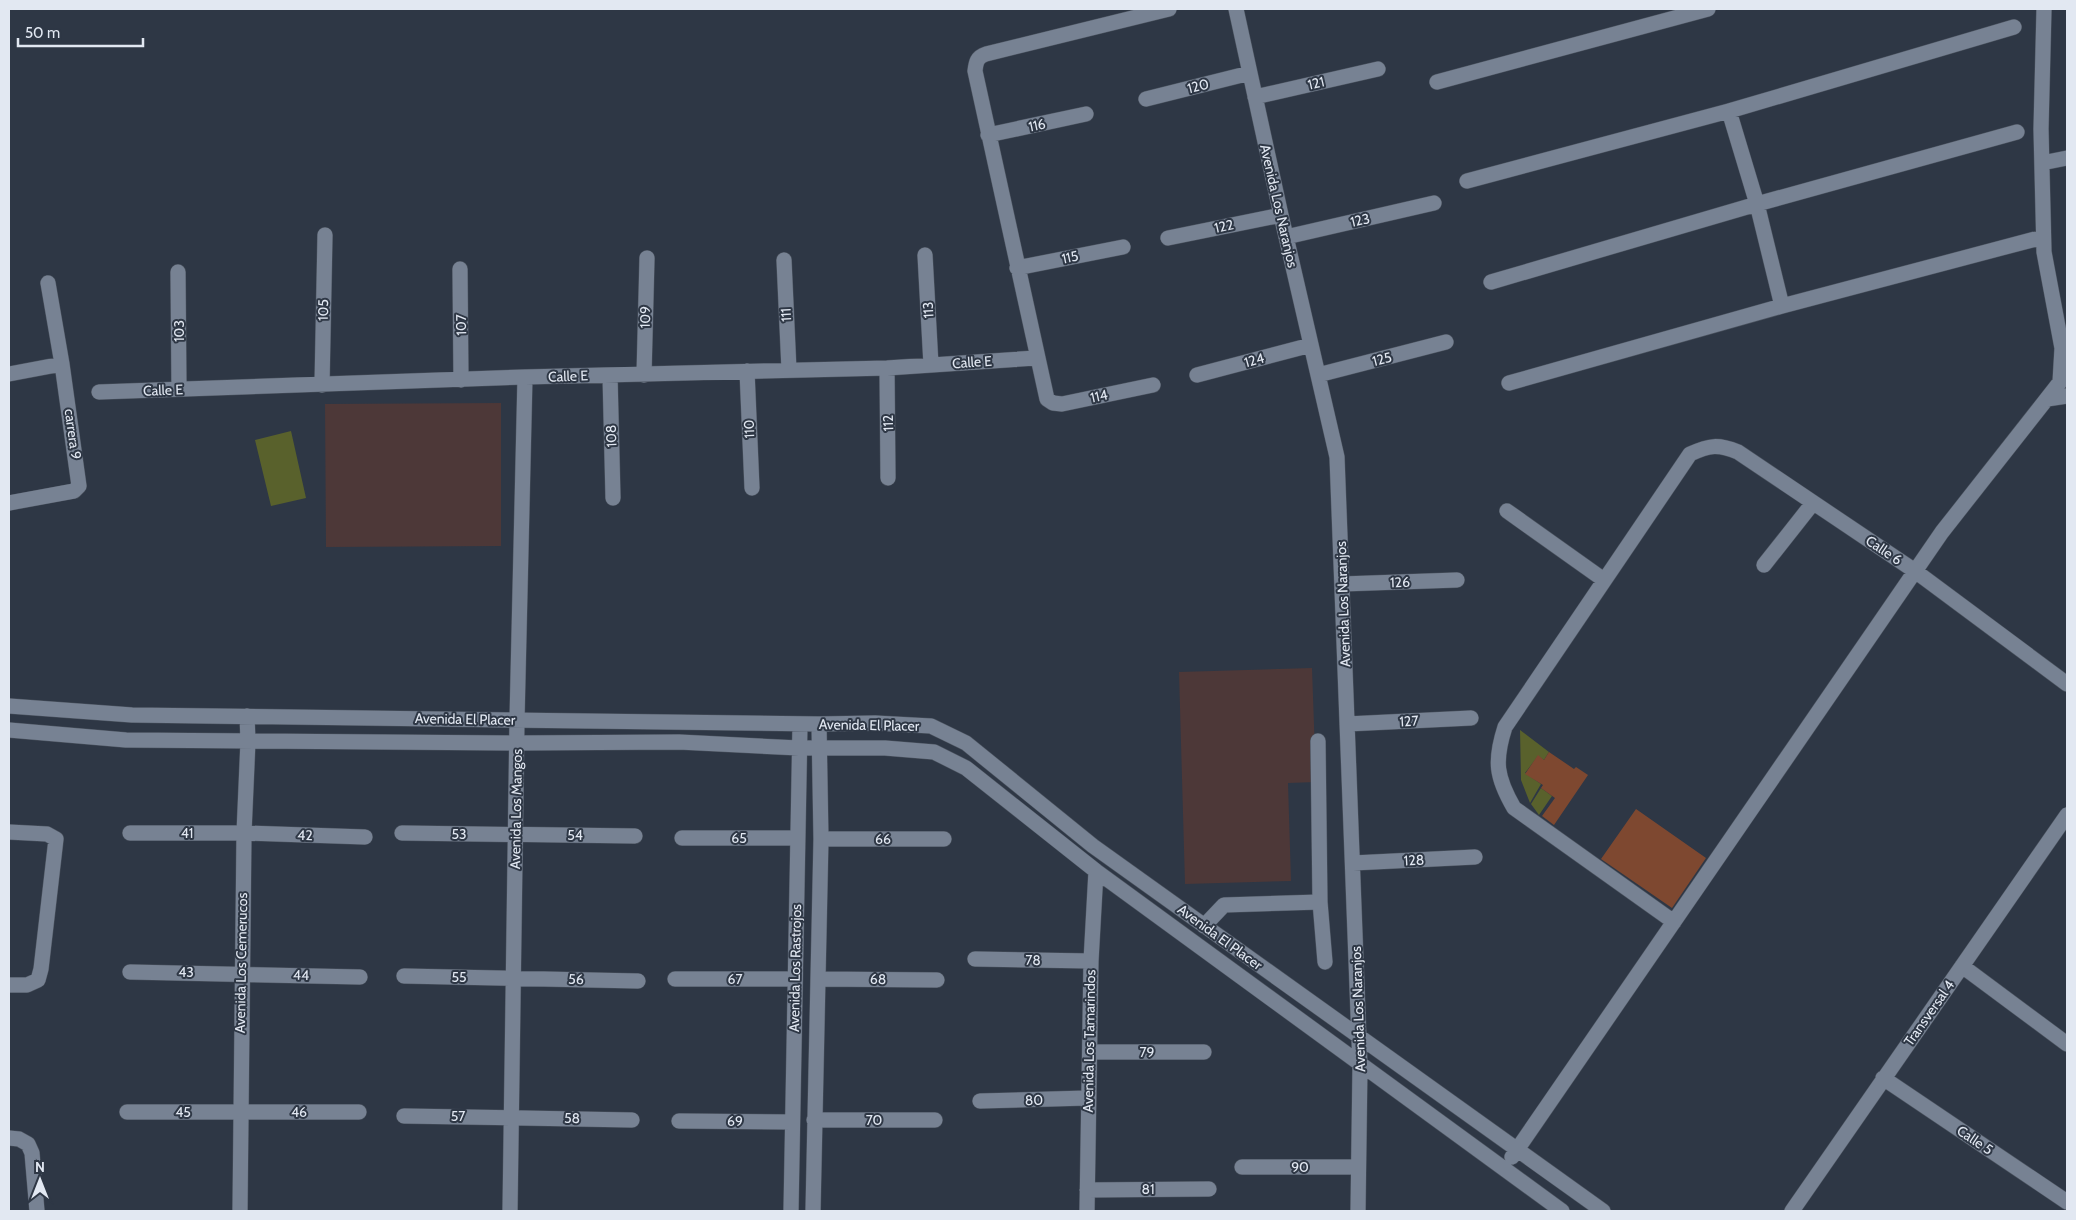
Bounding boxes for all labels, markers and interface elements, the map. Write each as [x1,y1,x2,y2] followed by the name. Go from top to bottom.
[18,15,142,47] scale bar
[25,24,60,42] text: 50 m
[1306,72,1326,94] street label: 121
[1185,75,1211,97] street label: 120
[1027,114,1047,136] street label: 116
[1256,143,1302,270] street label: Avenida Los Naranjos
[1348,209,1372,231] street label: 123
[1213,215,1235,237] street label: 122
[1060,246,1080,268] street label: 115
[314,299,332,321] street label: 105
[919,301,937,319] street label: 113
[636,306,654,328] street label: 109
[777,308,795,322] street label: 111
[452,314,470,336] street label: 107
[170,320,188,342] street label: 103
[1370,348,1394,370] street label: 125
[1242,349,1266,371] street label: 124
[951,352,993,372] street label: Calle E
[548,366,589,386] street label: Calle E
[143,380,184,400] street label: Calle E
[1089,385,1109,407] street label: 114
[61,407,85,461] street label: carrera 9
[879,415,897,431] street label: 112
[740,419,758,439] street label: 110
[602,424,620,448] street label: 108
[1862,531,1906,569] street label: Calle 6
[1332,541,1354,667] street label: Avenida Los Naranjos
[1390,573,1410,591] street label: 126
[415,709,516,729] street label: Avenida El Placer
[1399,712,1419,730] street label: 127
[819,715,920,735] street label: Avenida El Placer
[506,748,526,869] street label: Avenida Los Mangos
[181,824,193,842] street label: 41
[451,825,467,843] street label: 53
[297,826,313,844] street label: 42
[567,826,583,844] street label: 54
[731,829,747,847] street label: 65
[875,830,891,848] street label: 66
[1403,850,1425,870] street label: 128
[231,892,251,1033] street label: Avenida Los Cemerucos
[1174,900,1266,974] street label: Avenida El Placer
[785,904,805,1032] street label: Avenida Los Rastrojos
[1347,946,1369,1072] street label: Avenida Los Naranjos
[1025,951,1041,969] street label: 78
[178,963,194,981] street label: 43
[293,966,309,984] street label: 44
[451,968,467,986] street label: 55
[1079,969,1099,1113] street label: Avenida Los Tamarindos
[568,970,584,988] street label: 56
[728,970,742,988] street label: 67
[870,970,886,988] street label: 68
[1900,977,1958,1049] street label: Transversal 4
[1140,1043,1155,1061] street label: 79
[1025,1091,1044,1109] street label: 80
[175,1103,191,1121] street label: 45
[291,1103,307,1121] street label: 46
[451,1107,465,1125] street label: 57
[564,1109,580,1127] street label: 58
[866,1111,883,1129] street label: 70
[727,1112,743,1130] street label: 69
[1953,1121,1997,1159] street label: Calle 5
[15,1155,65,1205] north arrow
[35,1158,45,1176] text: N
[1291,1158,1309,1176] street label: 90
[1141,1180,1155,1198] street label: 81

